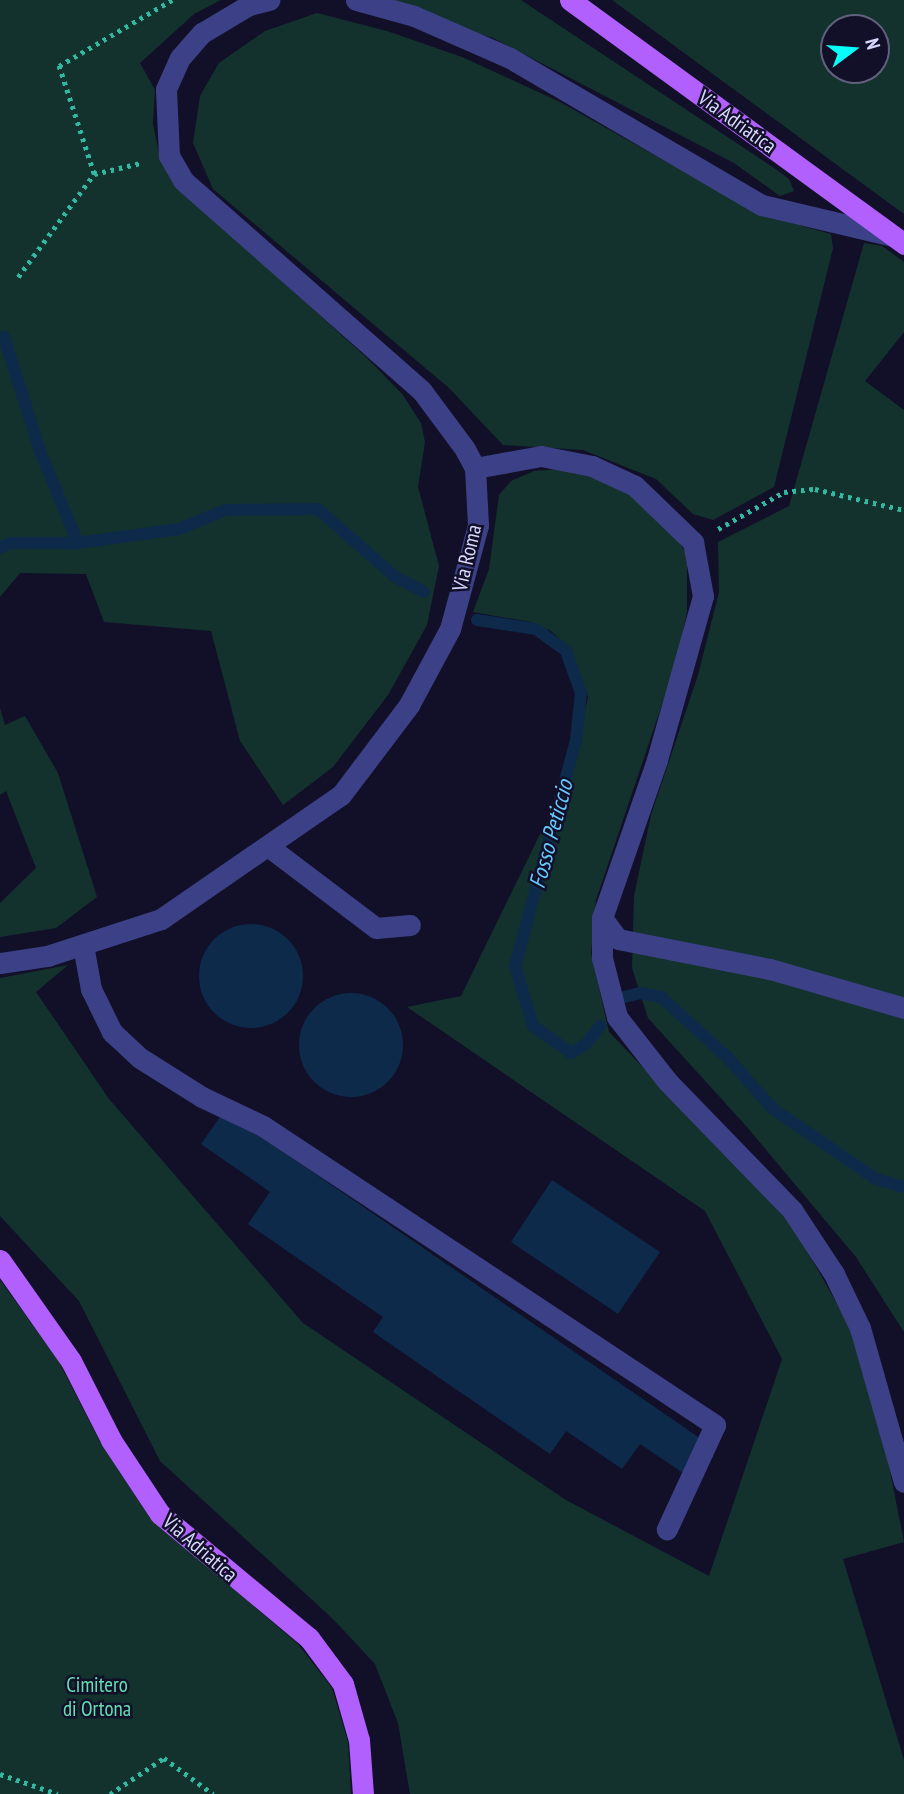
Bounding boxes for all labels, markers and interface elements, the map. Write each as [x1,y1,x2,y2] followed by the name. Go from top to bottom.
[820,14,890,84] north arrow
[860,36,886,52] text: N
[693,85,781,159] street label: Via Adriatica
[447,522,487,594] street label: Via Roma
[523,777,579,891] water label: Fosso Peticcio
[157,1509,243,1587] street label: Via Adriatica
[63,1672,131,1722] park label: Cimitero di Ortona

